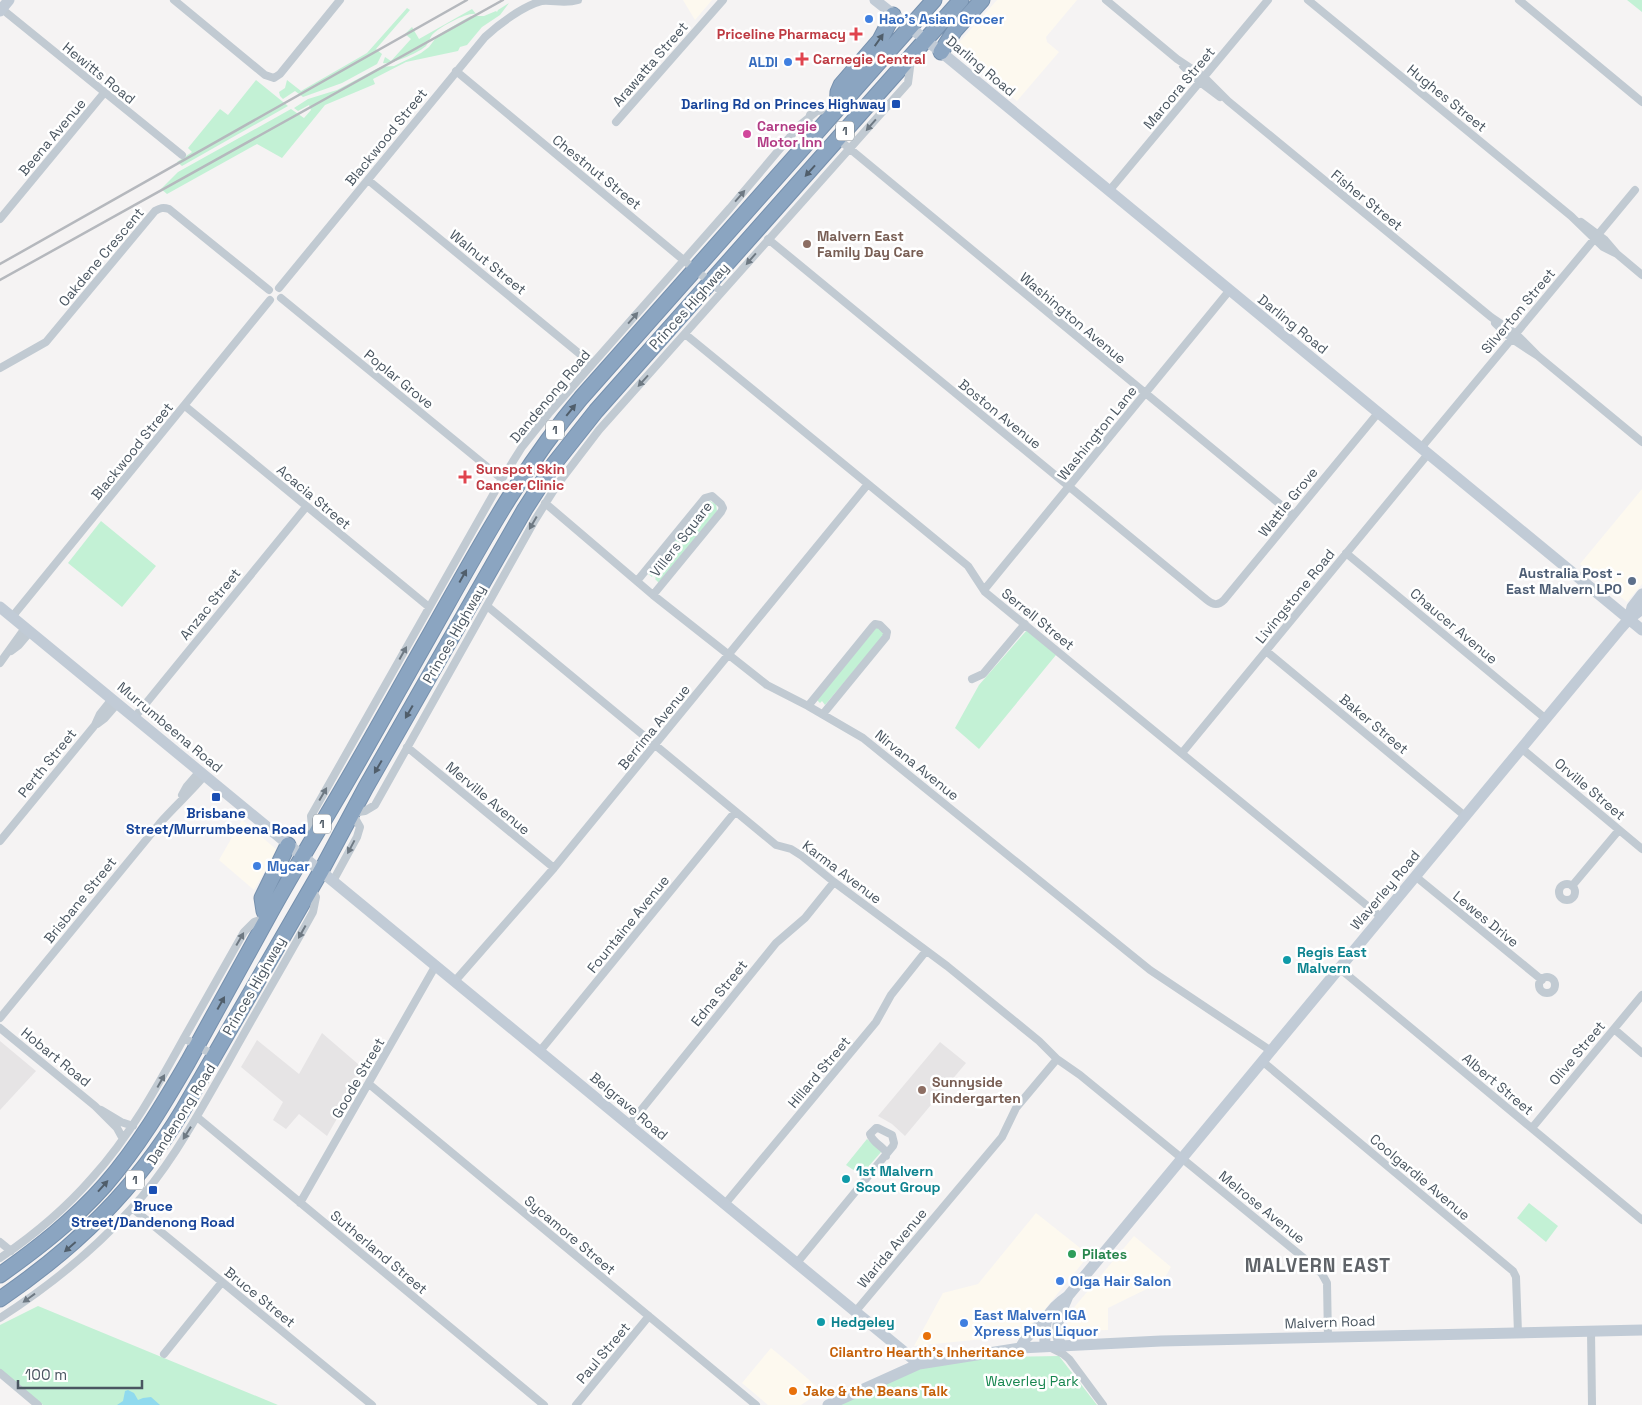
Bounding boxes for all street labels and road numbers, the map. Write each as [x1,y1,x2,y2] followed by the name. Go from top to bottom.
[608,18,692,110] street label: Arawatta Street
[943,32,1019,100] street label: Darling Road
[59,38,139,108] street label: Hewitts Road
[1139,43,1219,133] street label: Maroora Street
[1403,60,1491,136] street label: Hughes Street
[341,85,431,189] street label: Blackwood Street
[14,95,90,179] street label: Beena Avenue
[836,122,854,140] road number: 1
[549,131,645,213] street label: Chestnut Street
[1328,166,1406,234] street label: Fisher Street
[54,204,148,310] street label: Oakdene Crescent
[446,226,530,298] street label: Walnut Street
[645,259,733,353] street label: Princes Highway
[1477,265,1559,357] street label: Silverton Street
[1016,268,1130,368] street label: Washington Avenue
[1254,290,1332,358] street label: Darling Road
[361,345,437,413] street label: Poplar Grove
[506,346,594,446] street label: Dandenong Road
[955,375,1045,453] street label: Boston Avenue
[1053,382,1141,484] street label: Washington Lane
[87,399,177,503] street label: Blackwood Street
[546,420,564,440] road number: 1
[273,461,355,533] street label: Acacia Street
[1254,463,1322,541] street label: Wattle Grove
[646,498,716,580] street label: Villers Square
[1251,545,1339,647] street label: Livingstone Road
[176,564,244,644] street label: Anzac Street
[418,581,490,687] street label: Princes Highway
[998,584,1078,654] street label: Serrell Street
[1407,584,1501,668] street label: Chaucer Avenue
[114,678,226,776] street label: Murrumbeena Road
[614,681,694,773] street label: Berrima Avenue
[1336,690,1412,758] street label: Baker Street
[14,725,80,801] street label: Perth Street
[871,726,963,804] street label: Nirvana Avenue
[1551,754,1629,824] street label: Orville Street
[442,757,534,839] street label: Merville Avenue
[313,814,331,834] road number: 1
[799,836,885,908] street label: Karma Avenue
[1346,846,1424,934] street label: Waverley Road
[40,853,120,947] street label: Brisbane Street
[583,871,673,977] street label: Fountaine Avenue
[1449,887,1523,951] street label: Lewes Drive
[218,933,290,1039] street label: Princes Highway
[687,956,751,1030] street label: Edna Street
[1545,1017,1609,1089] street label: Olive Street
[17,1023,95,1091] street label: Hobart Road
[784,1033,854,1111] street label: Hillard Street
[328,1034,388,1122] street label: Goode Street
[1459,1049,1537,1119] street label: Albert Street
[143,1060,219,1168] street label: Dandenong Road
[586,1068,672,1144] street label: Belgrave Road
[1366,1130,1474,1224] street label: Coolgardie Avenue
[1215,1167,1309,1247] street label: Melrose Avenue
[126,1170,144,1190] road number: 1
[521,1191,619,1279] street label: Sycamore Street
[853,1204,931,1292] street label: Warida Avenue
[327,1206,431,1298] street label: Sutherland Street
[221,1263,299,1331] street label: Bruce Street
[1284,1311,1376,1333] street label: Malvern Road
[572,1319,634,1387] street label: Paul Street

